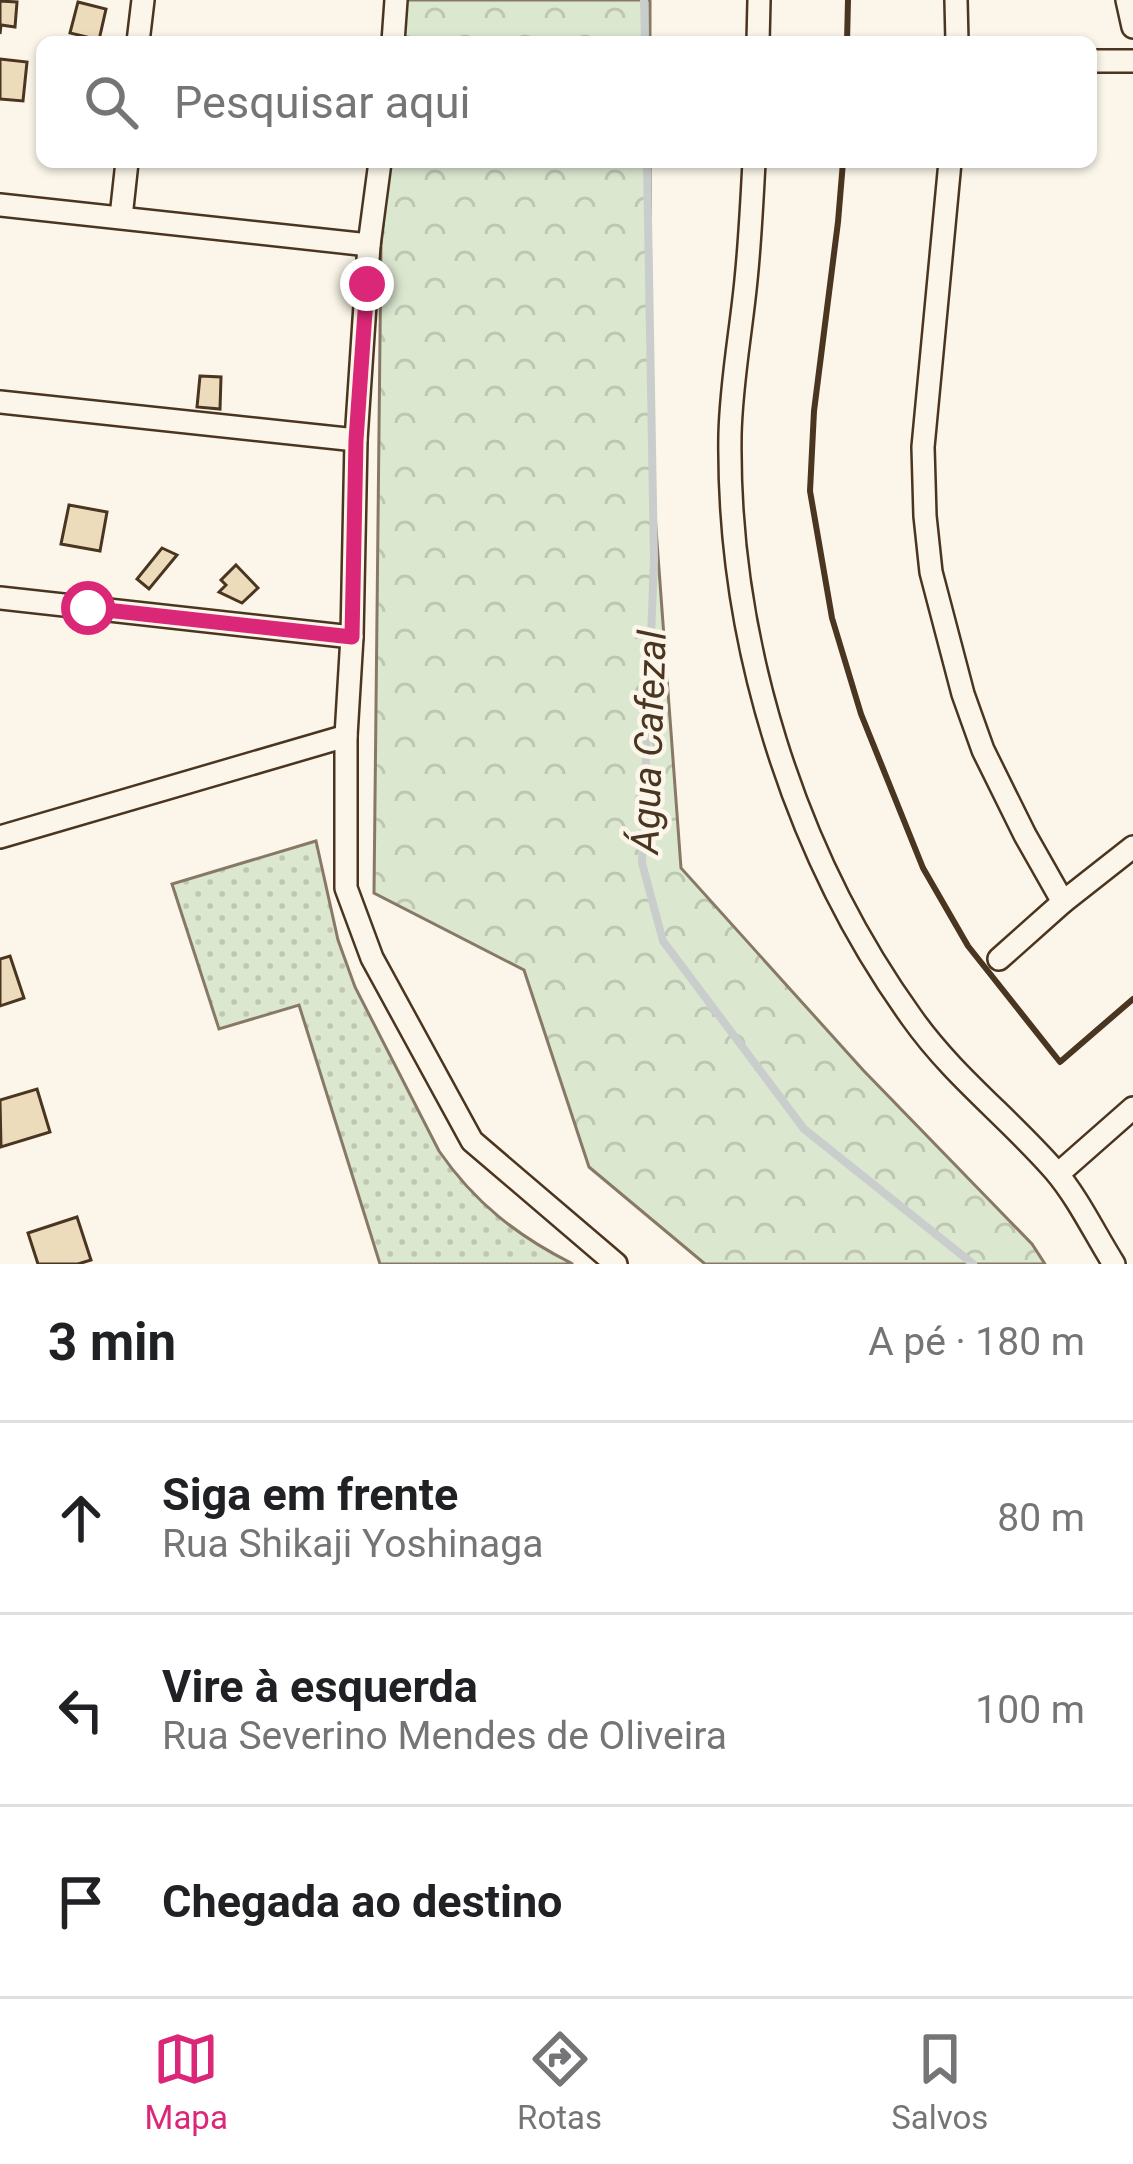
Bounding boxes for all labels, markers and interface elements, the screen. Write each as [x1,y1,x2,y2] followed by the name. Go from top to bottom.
[36,36,1097,168] search box
[78,69,144,135] icon: search
[174,76,470,129] text: Pesquisar aqui
[340,257,394,311] route end
[61,581,115,635] route start
[622,629,676,857] water label: Água Cafezal
[48,1313,176,1372] text: 3 min
[868,1319,1085,1365] text: A pé · 180 m
[162,1468,458,1521] text: Siga em frente
[48,1485,114,1551] icon: ahead
[997,1495,1085,1541] text: 80 m
[162,1521,543,1567] text: Rua Shikaji Yoshinaga
[162,1660,478,1713] text: Vire à esquerda
[48,1677,114,1743] icon: left
[975,1687,1085,1733] text: 100 m
[162,1713,727,1759] text: Rua Severino Mendes de Oliveira
[48,1869,114,1935] icon: arrive
[162,1875,563,1928] text: Chegada ao destino
[145,2026,228,2137] tab: Mapa
[517,2026,602,2137] tab: Rotas
[891,2026,988,2137] tab: Salvos

